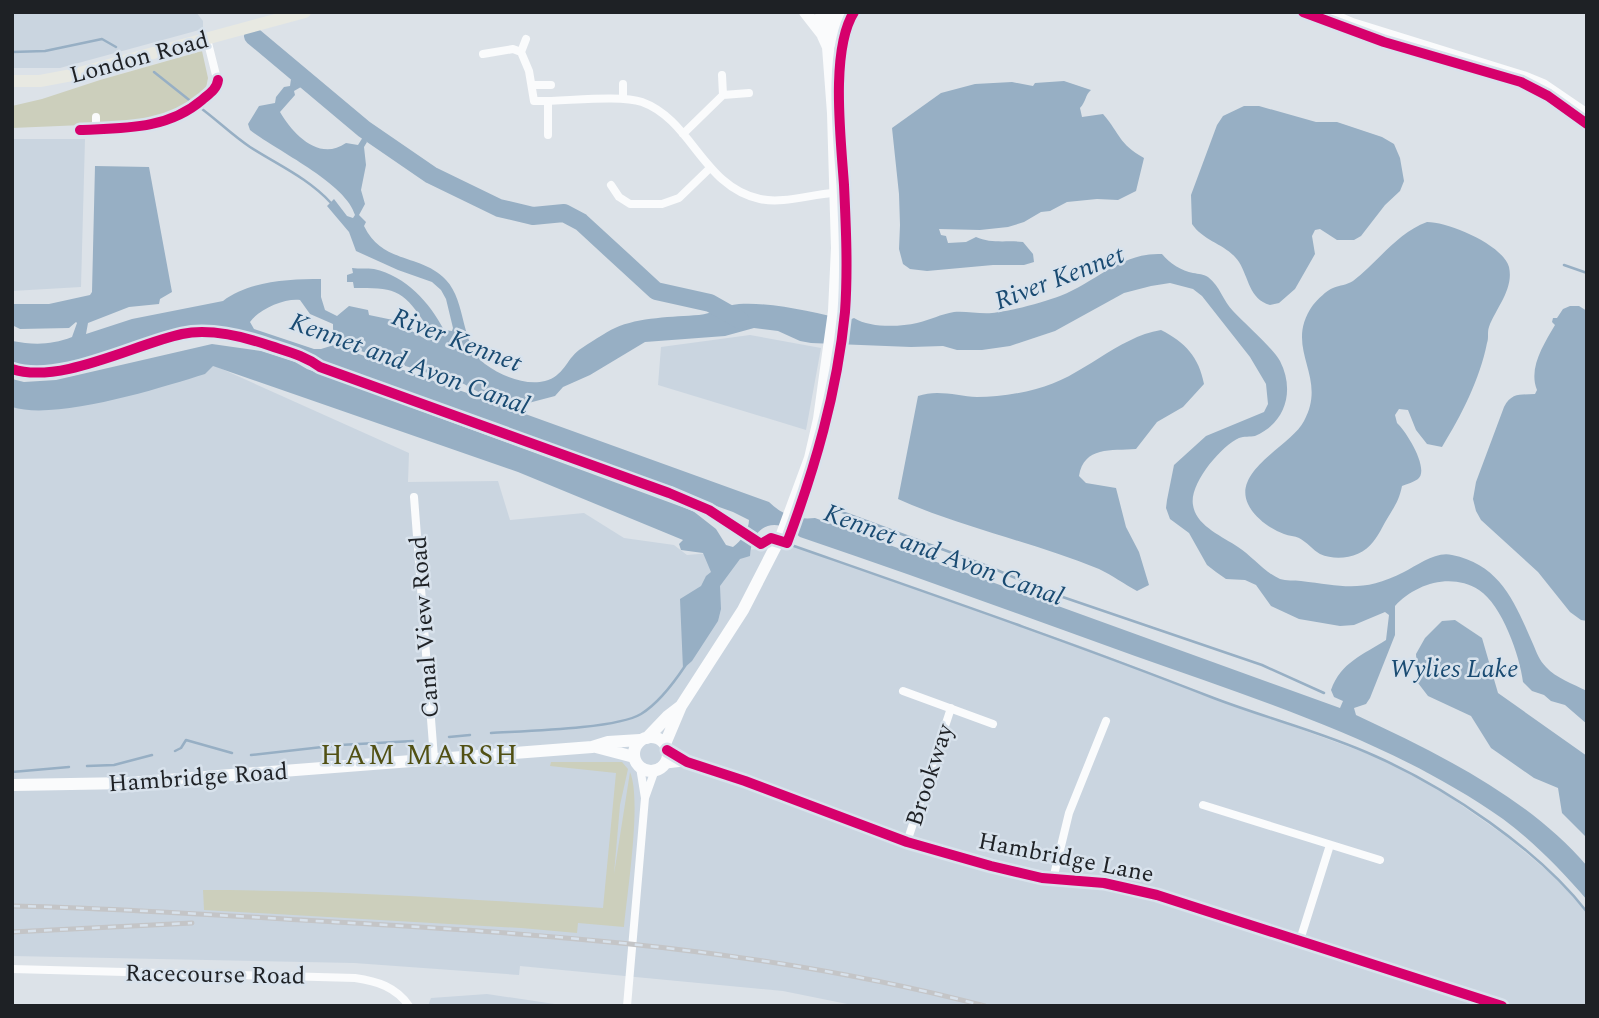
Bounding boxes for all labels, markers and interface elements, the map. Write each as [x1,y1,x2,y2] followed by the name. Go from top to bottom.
[66,22,213,94] street label: London Road
[989,235,1131,321] water label: River Kennet
[386,297,528,383] water label: River Kennet
[284,302,535,426] water label: Kennet and Avon Canal
[818,493,1069,617] water label: Kennet and Avon Canal
[401,535,449,719] street label: Canal View Road
[1390,649,1518,689] water label: Wylies Lake
[896,718,964,831] street label: Brookway
[320,734,520,777] district label: HAM MARSH
[107,754,289,802] street label: Hambridge Road
[975,823,1157,893] street label: Hambridge Lane
[124,955,306,995] street label: Racecourse Road

